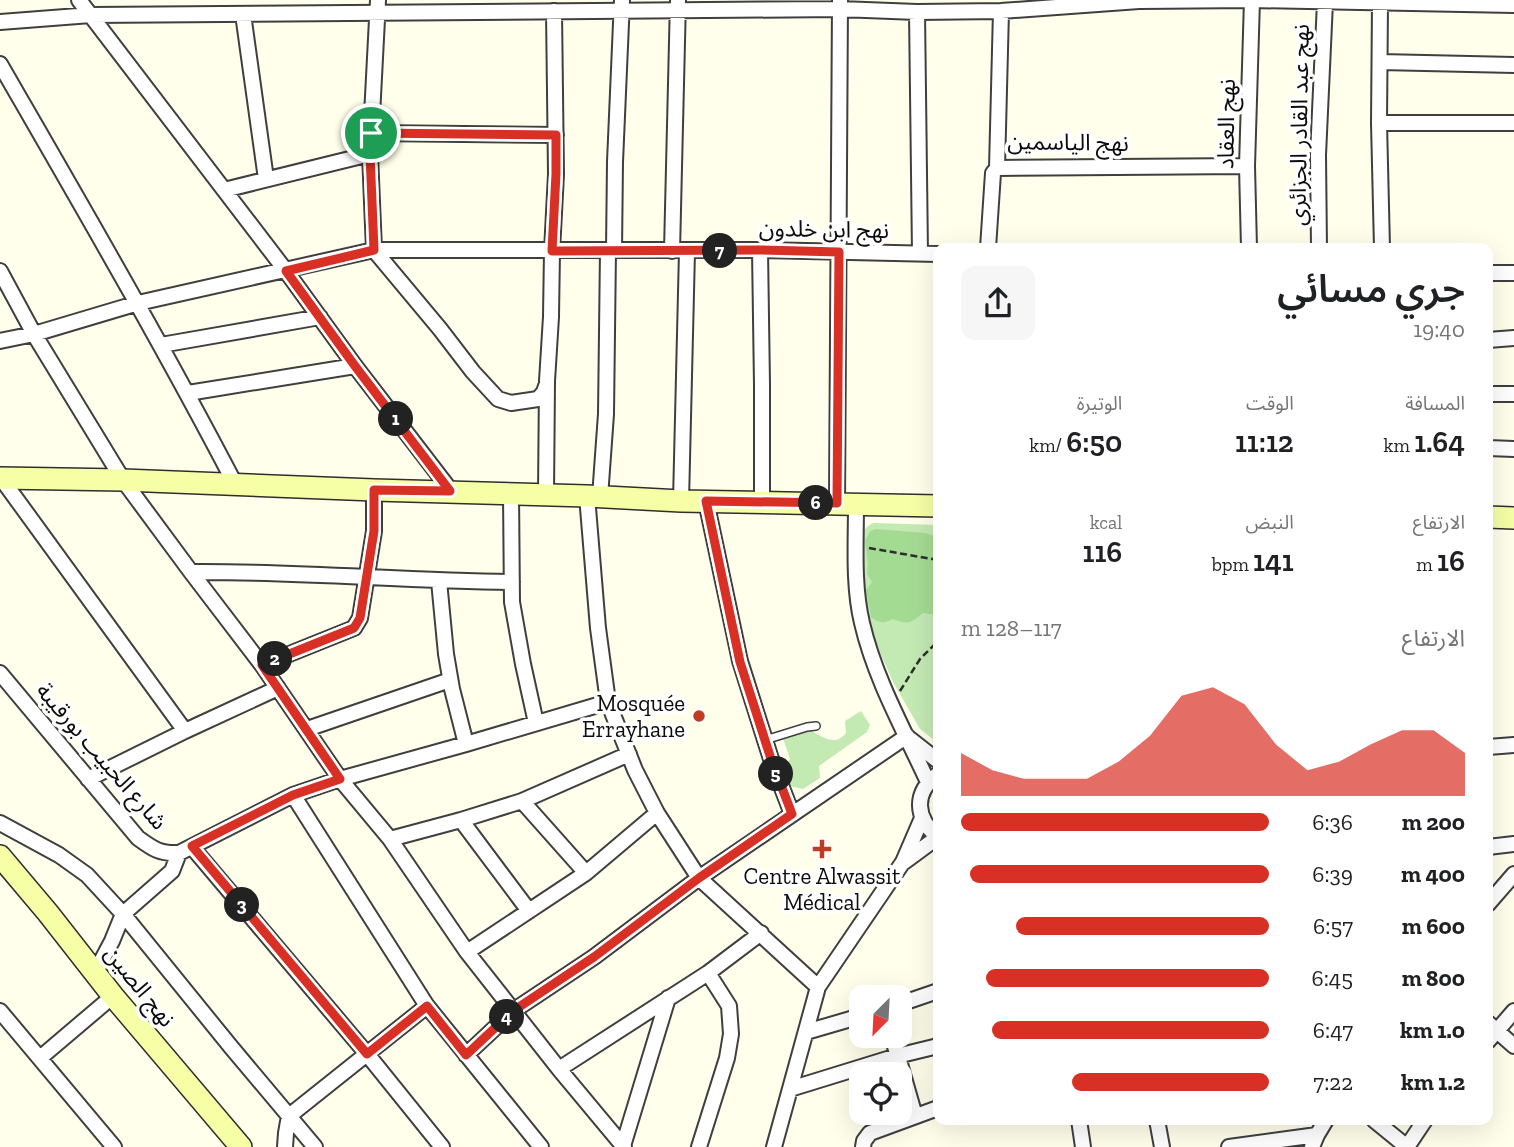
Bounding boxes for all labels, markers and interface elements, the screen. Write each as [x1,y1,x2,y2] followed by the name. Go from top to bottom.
[1283,24,1318,226] street label: نهج عبد القادر الجزائري
[1211,79,1244,170] street label: نهج العقاد
[341,103,401,163] pin
[352,114,390,152] icon: arrive
[1007,127,1129,160] street label: نهج الياسمين
[759,214,889,247] street label: نهج ابن خلدون
[702,233,738,268] pin: 7
[715,239,724,262] text: 7
[961,266,1035,340] button: share
[1277,266,1465,312] text: جري مسائي
[1413,315,1465,343] text: 19:40
[1077,392,1122,415] text: الوتيرة
[1246,392,1294,415] text: الوقت
[1405,392,1465,415] text: المسافة
[378,402,414,436] pin: 1
[392,407,399,430] text: 1
[1066,424,1122,460] text: 6:50
[1235,424,1294,460] text: 11:12
[1414,424,1465,460] text: 1.64
[1029,434,1066,457] text: /km
[1384,434,1414,457] text: km
[798,486,834,520] pin: 6
[810,491,821,514] text: 6
[1090,511,1122,534] text: kcal
[1245,511,1294,534] text: النبض
[1413,511,1465,534] text: الارتفاع
[1083,534,1122,570] text: 116
[1253,543,1294,579] text: 141
[1437,543,1465,579] text: 16
[1212,553,1253,576] text: bpm
[1416,553,1437,576] text: m
[961,614,1062,642] text: 117–128 m
[1402,624,1465,652] text: الارتفاع
[258,642,292,676] pin: 2
[269,647,280,670] text: 2
[28,677,173,837] street label: شارع الحبيب بورقيبة
[582,689,685,743] place label: Mosquée Errayhane
[691,708,707,724] marker: Mosquée Errayhane
[758,756,794,792] pin: 5
[771,762,780,785] text: 5
[1312,808,1353,836] text: 6:36
[1402,808,1465,836] text: 200 m
[812,839,832,859] marker: Centre Alwassit Médical
[1312,860,1353,888] text: 6:39
[1401,860,1465,888] text: 400 m
[744,862,901,916] place label: Centre Alwassit Médical
[224,888,260,922] pin: 3
[236,893,247,916] text: 3
[1313,912,1353,940] text: 6:57
[1402,912,1465,940] text: 600 m
[96,940,181,1034] street label: نهج الصين
[1311,964,1353,992] text: 6:45
[1402,964,1465,992] text: 800 m
[849,985,912,1048] north arrow
[849,985,912,1125] map controls
[490,1000,524,1034] pin: 4
[501,1005,512,1028] text: 4
[1313,1016,1353,1044] text: 6:47
[1400,1016,1465,1044] text: 1.0 km
[849,1062,912,1125] button: locate
[1313,1068,1353,1096] text: 7:22
[1401,1068,1465,1096] text: 1.2 km

